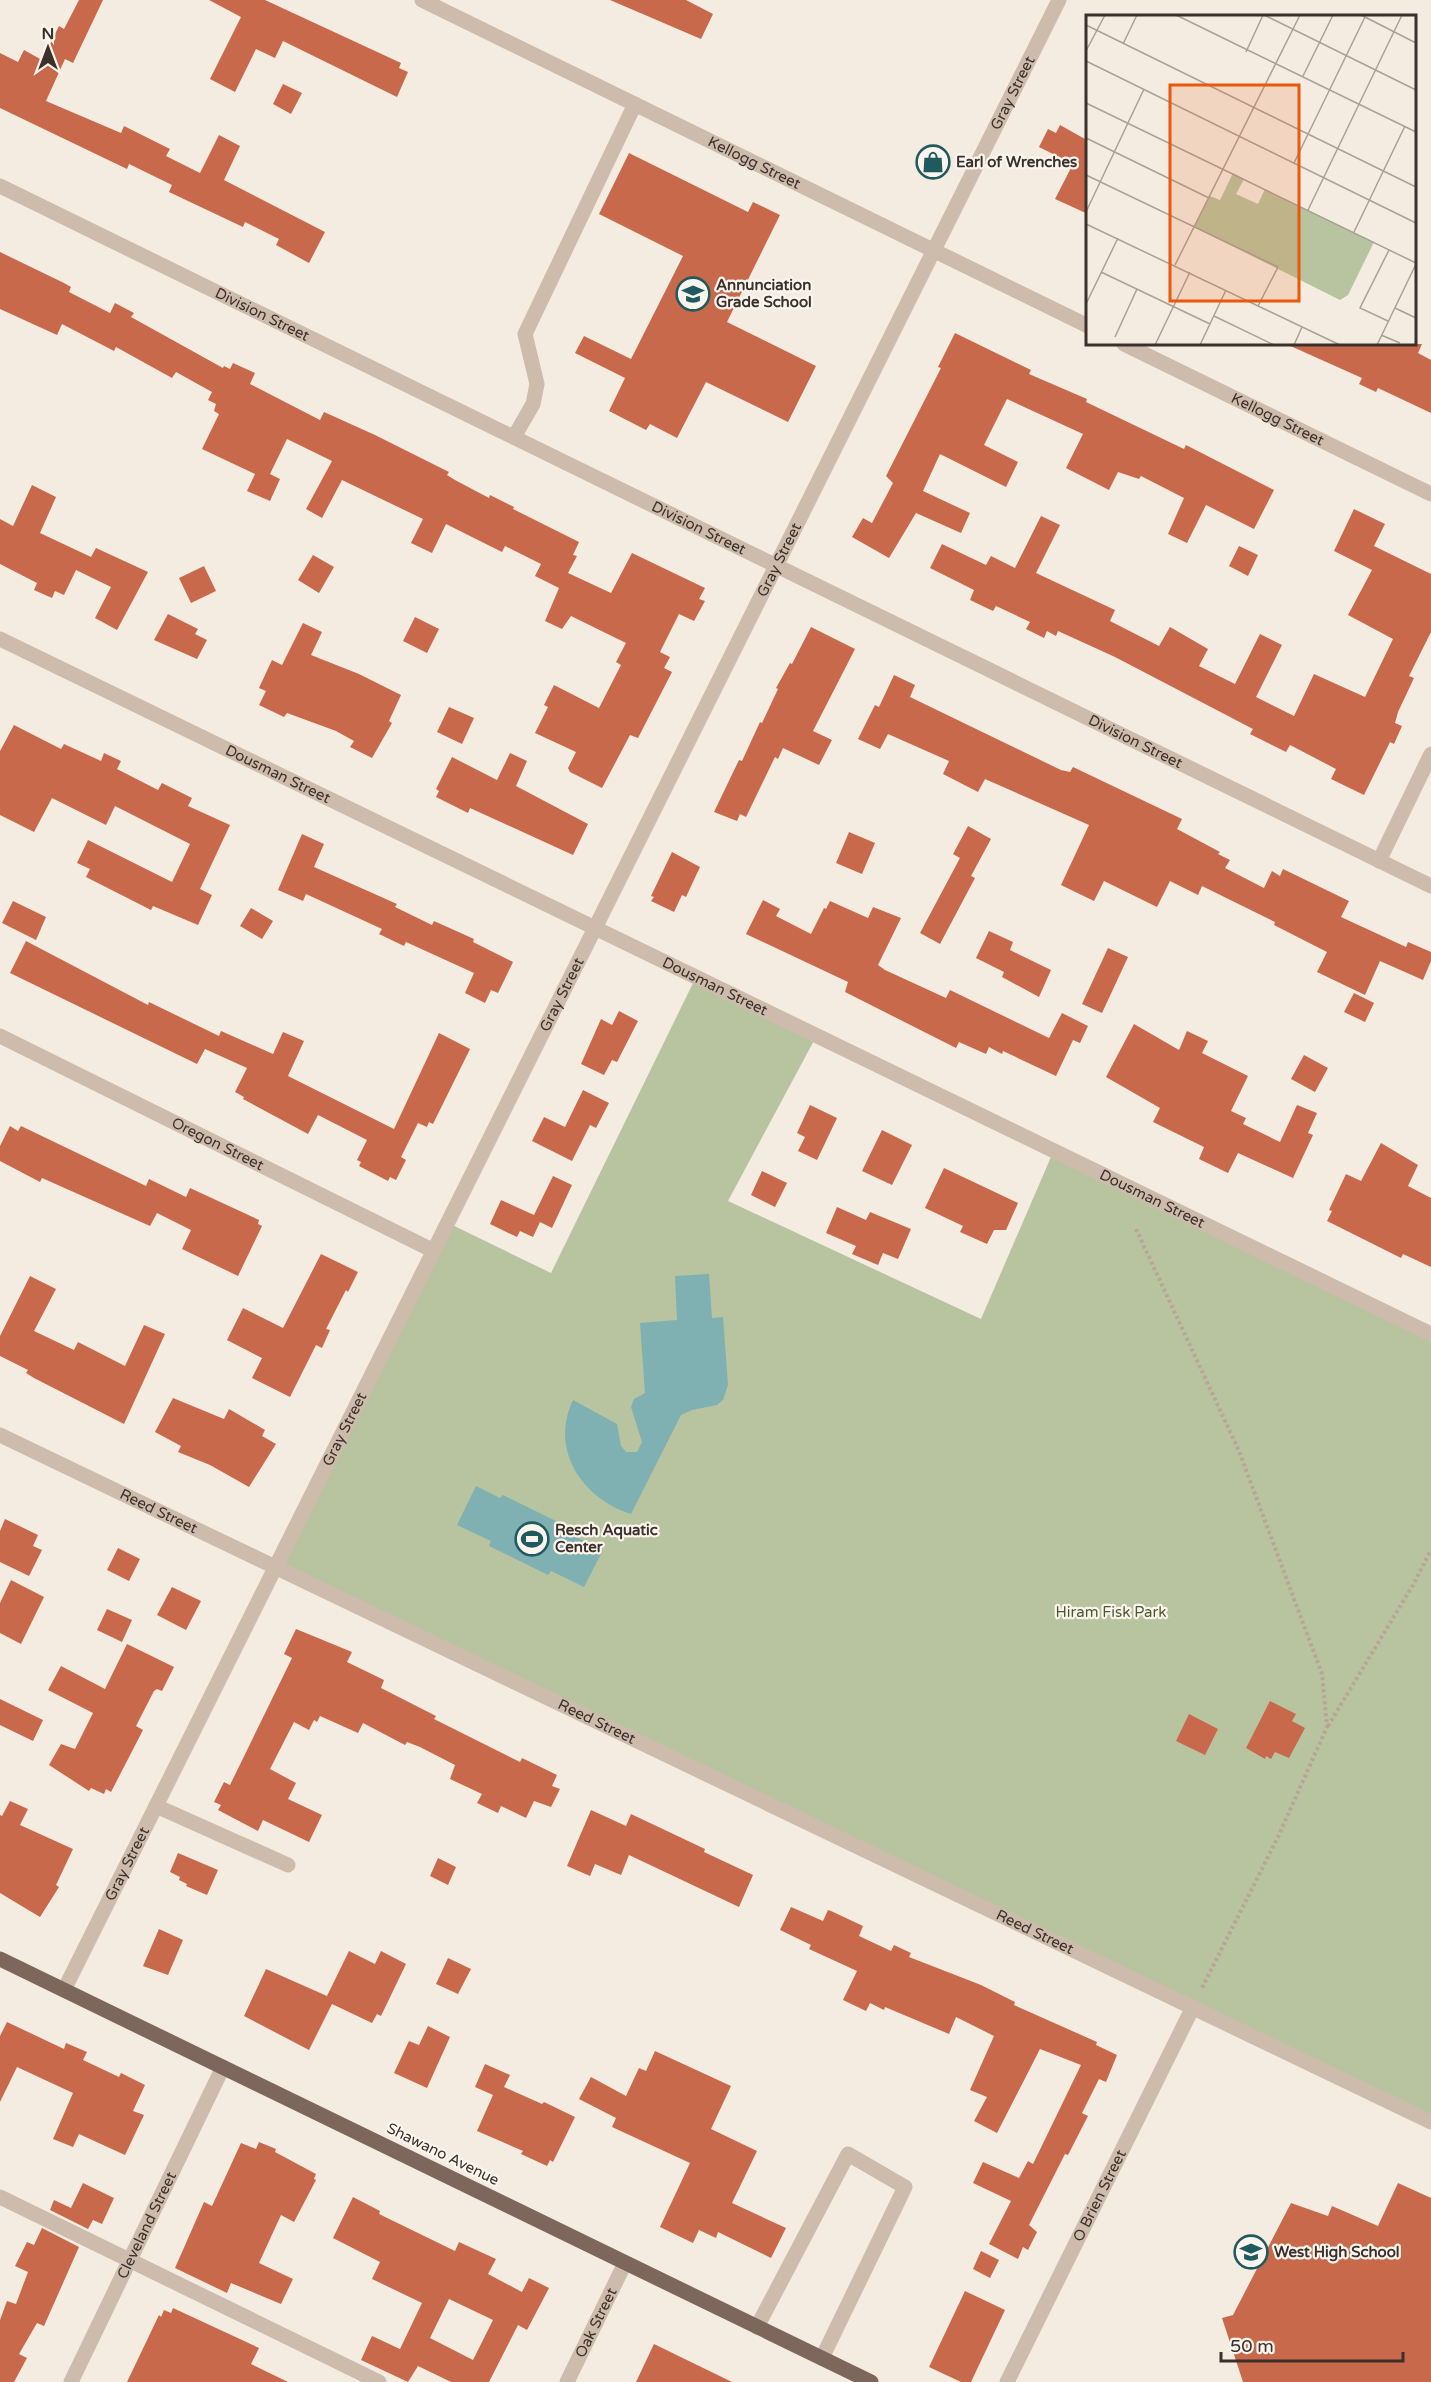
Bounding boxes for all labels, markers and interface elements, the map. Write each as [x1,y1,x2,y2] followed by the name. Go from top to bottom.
[1086,15,1416,345] inset map
[18,18,78,78] north arrow
[42,24,54,44] text: N
[987,53,1039,133] street label: Gray Street
[705,132,804,193] street label: Kellogg Street
[915,144,951,180] shop icon: Earl of Wrenches
[956,153,1077,171] place label: Earl of Wrenches
[675,276,711,312] school or university icon: Annunciation Grade School
[716,276,812,311] place label: Annunciation Grade School
[212,284,313,345] street label: Division Street
[1228,389,1327,449] street label: Kellogg Street
[649,497,749,559] street label: Division Street
[753,520,805,600] street label: Gray Street
[1085,711,1186,772] street label: Division Street
[222,741,334,807] street label: Dousman Street
[660,953,771,1020] street label: Dousman Street
[536,954,588,1034] street label: Gray Street
[169,1113,267,1174] street label: Oregon Street
[1097,1165,1208,1232] street label: Dousman Street
[318,1389,371,1469] street label: Gray Street
[117,1485,201,1538] street label: Reed Street
[514,1521,550,1557] sports icon: Resch Aquatic Center
[555,1521,658,1556] place label: Resch Aquatic Center
[1056,1603,1166,1621] park label: Hiram Fisk Park
[555,1695,639,1748] street label: Reed Street
[101,1824,153,1904] street label: Gray Street
[993,1906,1077,1958] street label: Reed Street
[384,2119,502,2189] street label: Shawano Avenue
[1069,2146,1130,2245] street label: O Brien Street
[113,2169,180,2282] street label: Cleveland Street
[1233,2234,1269,2270] school or university icon: West High School
[1274,2243,1400,2262] place label: West High School
[571,2285,621,2361] street label: Oak Street
[1221,2325,1402,2363] scale bar
[1230,2335,1274,2357] text: 50 m

